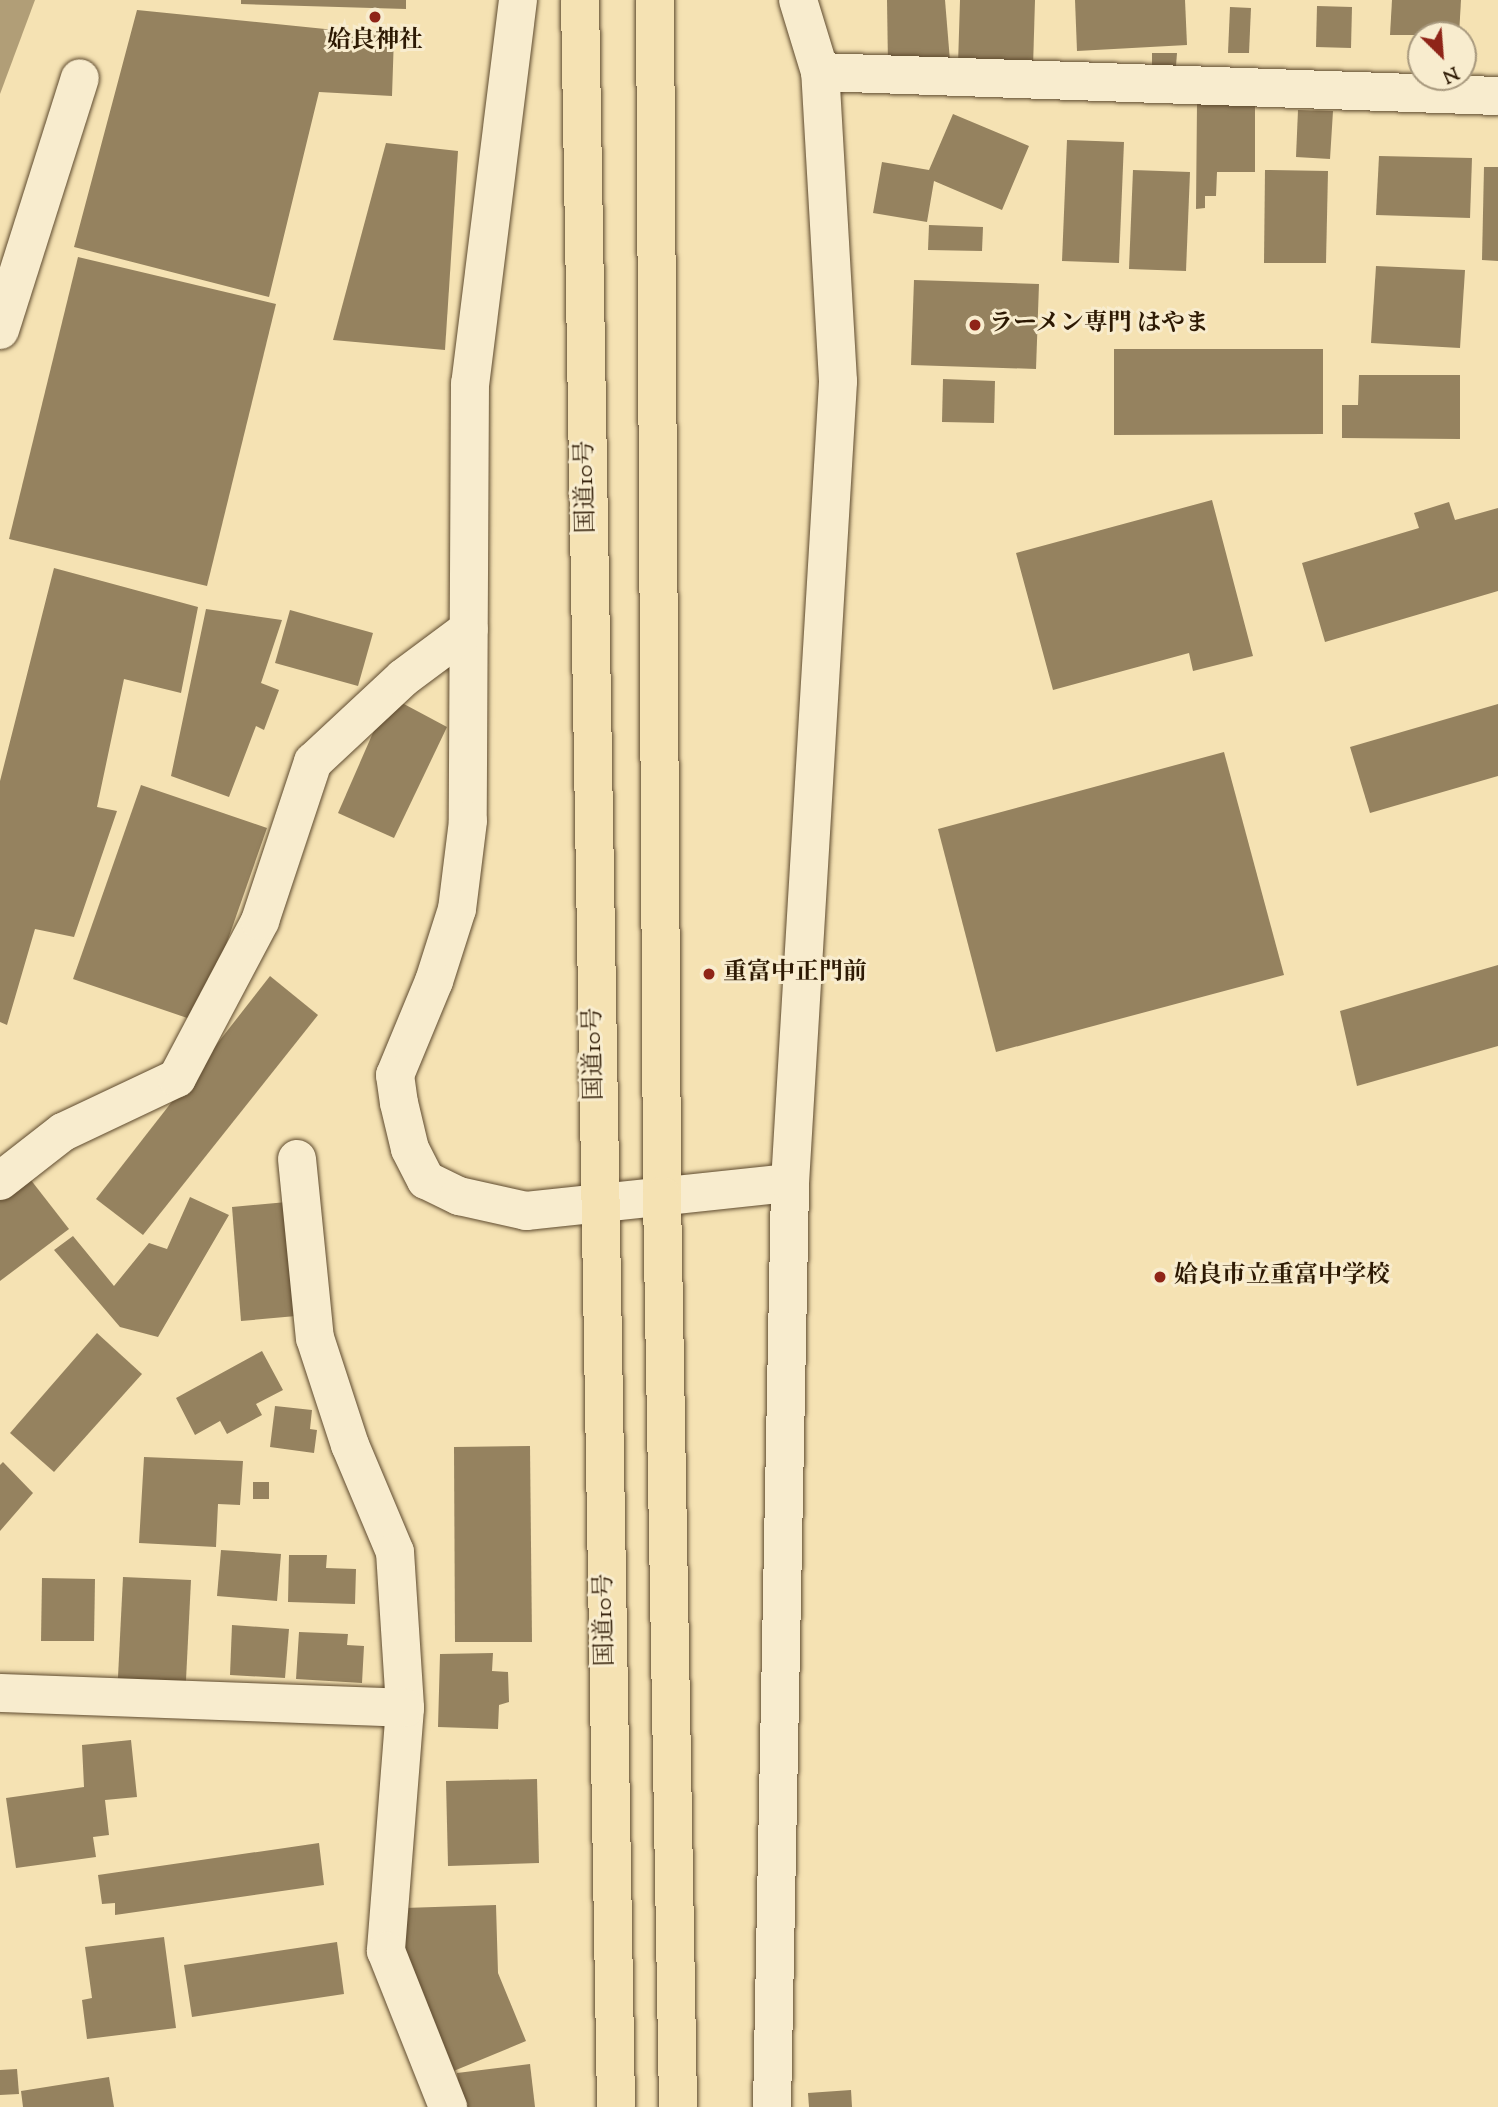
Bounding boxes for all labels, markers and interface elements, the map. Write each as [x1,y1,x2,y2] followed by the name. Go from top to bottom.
[367,9,383,25] marker: 姶良神社
[1407,21,1477,91] north arrow
[327,28,423,56] place label: 姶良神社
[1438,58,1463,89] text: N
[989,311,1210,339] place label: ラーメン専門 はやま
[967,317,983,333] marker: ラーメン専門 はやま
[572,440,602,534] street label: 国道10号
[723,960,867,988] place label: 重富中正門前
[701,966,717,982] marker: 重富中正門前
[580,1007,610,1101] street label: 国道10号
[1174,1263,1390,1291] place label: 姶良市立重富中学校
[1152,1269,1168,1285] marker: 姶良市立重富中学校
[591,1573,621,1667] street label: 国道10号

